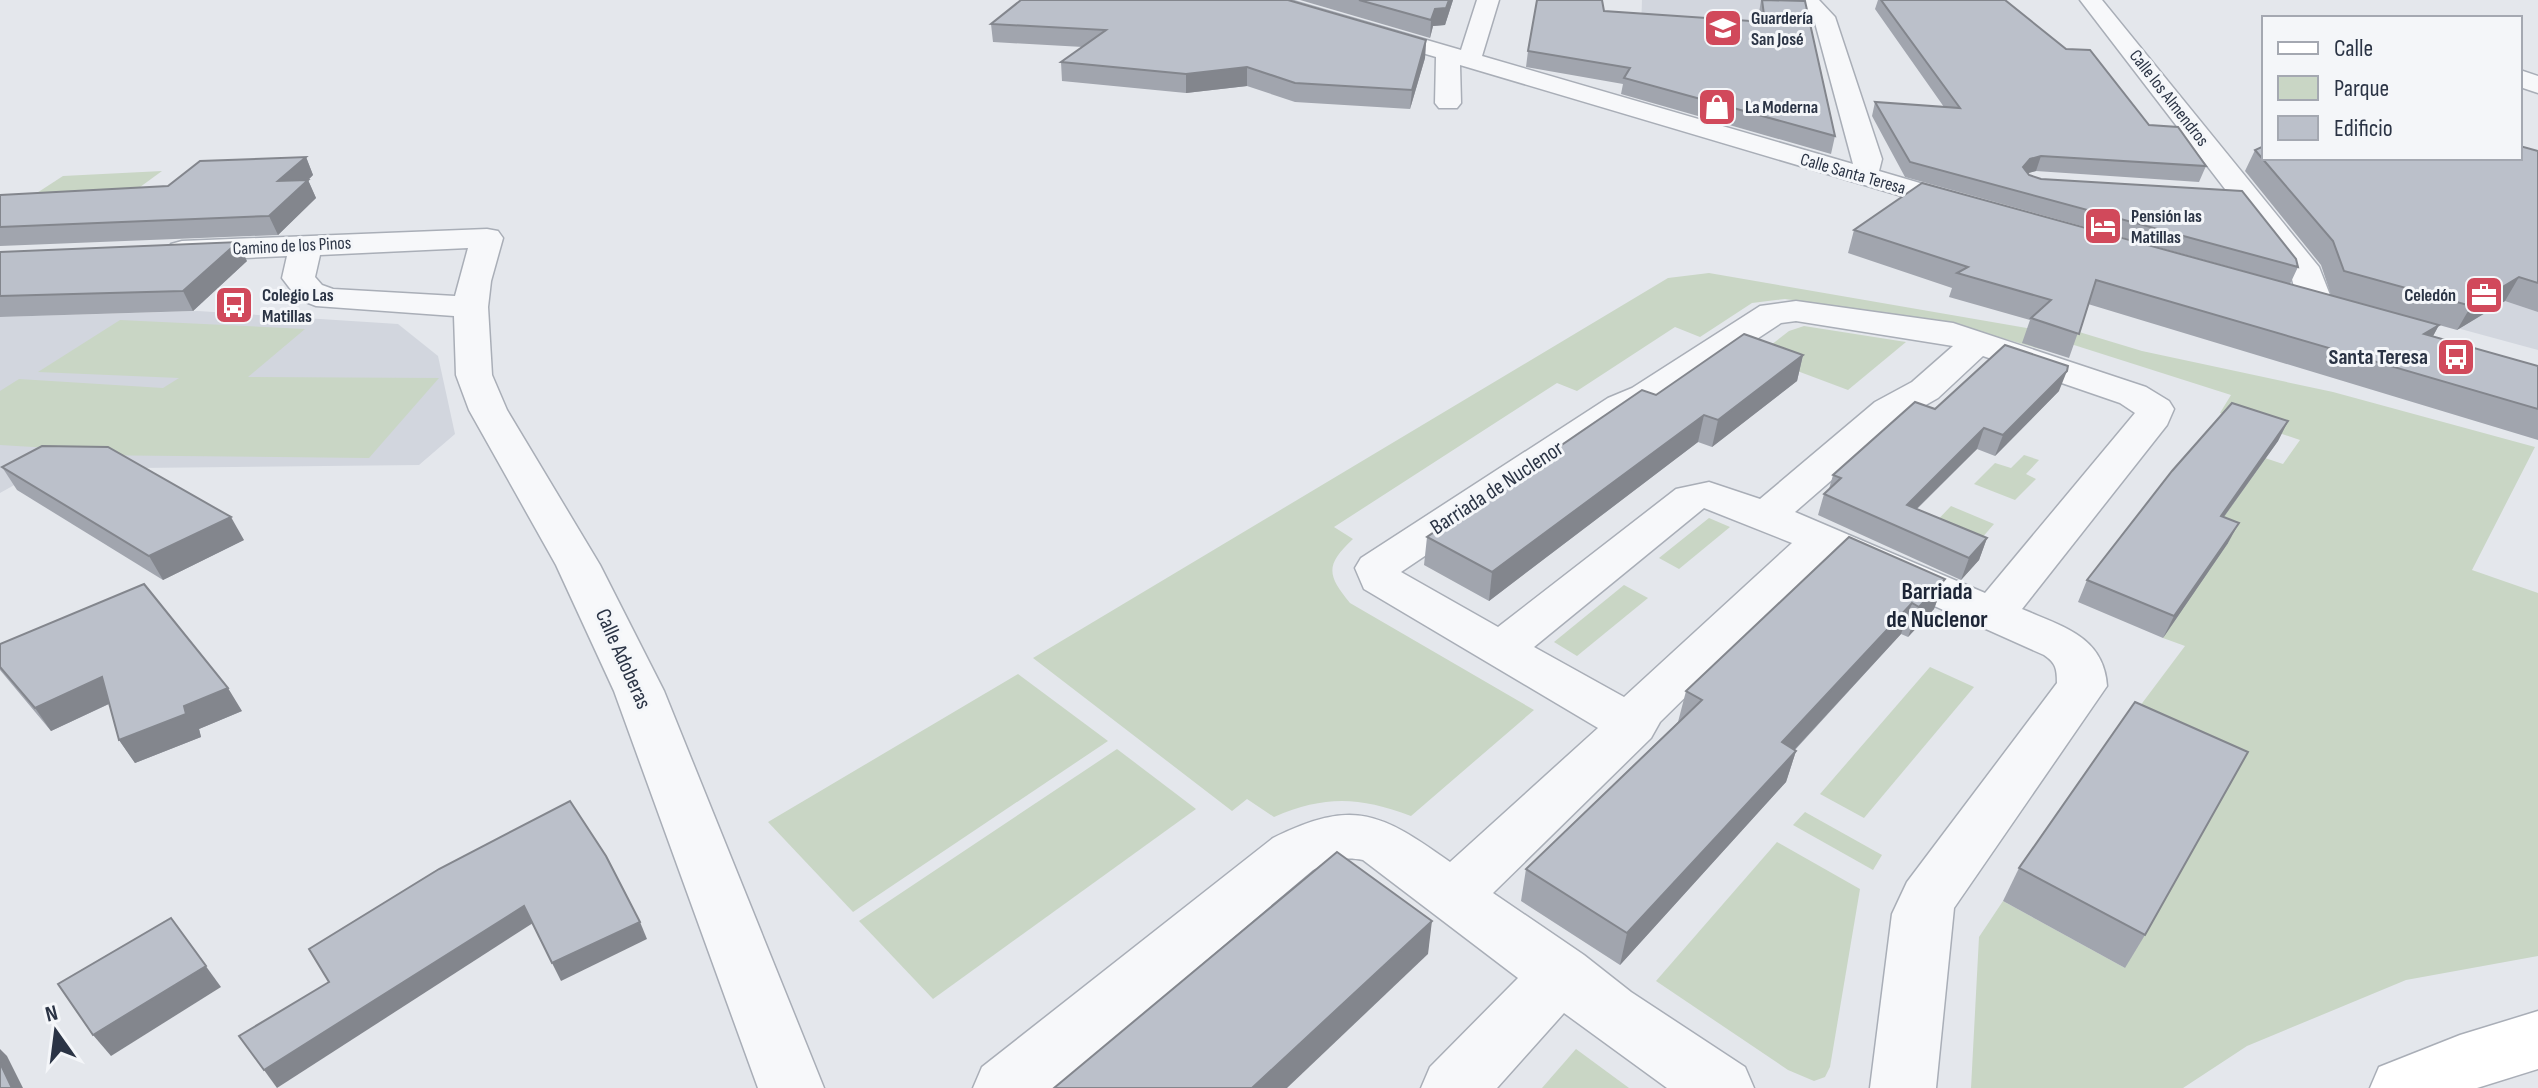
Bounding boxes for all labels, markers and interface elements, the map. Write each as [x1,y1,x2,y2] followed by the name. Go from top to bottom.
[1702,7,1744,49] school or university icon: Guardería San José
[1751,8,1813,50] place label: Guardería San José
[2262,16,2522,160] legend
[2334,34,2373,63] text: Calle
[2125,46,2213,150] street label: Calle los Almendros
[2334,74,2389,103] text: Parque
[1696,86,1738,128] shop icon: La Moderna
[1745,97,1818,118] place label: La Moderna
[2334,114,2393,143] text: Edificio
[1798,149,1908,199] street label: Calle Santa Teresa
[2082,205,2124,247] hotel icon: Pensión las Matillas
[2131,206,2202,248] place label: Pensión las Matillas
[232,232,352,260] street label: Camino de los Pinos
[2463,274,2505,316] office icon: Celedón
[213,284,255,326] bus stop icon: Colegio Las Matillas
[262,285,334,327] place label: Colegio Las Matillas
[2404,285,2456,306] place label: Celedón
[2435,336,2477,378] bus stop icon: Santa Teresa
[2328,344,2428,371] place label: Santa Teresa
[1425,435,1569,541] street label: Barriada de Nuclenor
[1886,577,1988,634] district label: Barriada de Nuclenor
[589,605,657,713] street label: Calle Adoberas
[16,992,96,1072] north arrow
[43,1000,60,1029] text: N

